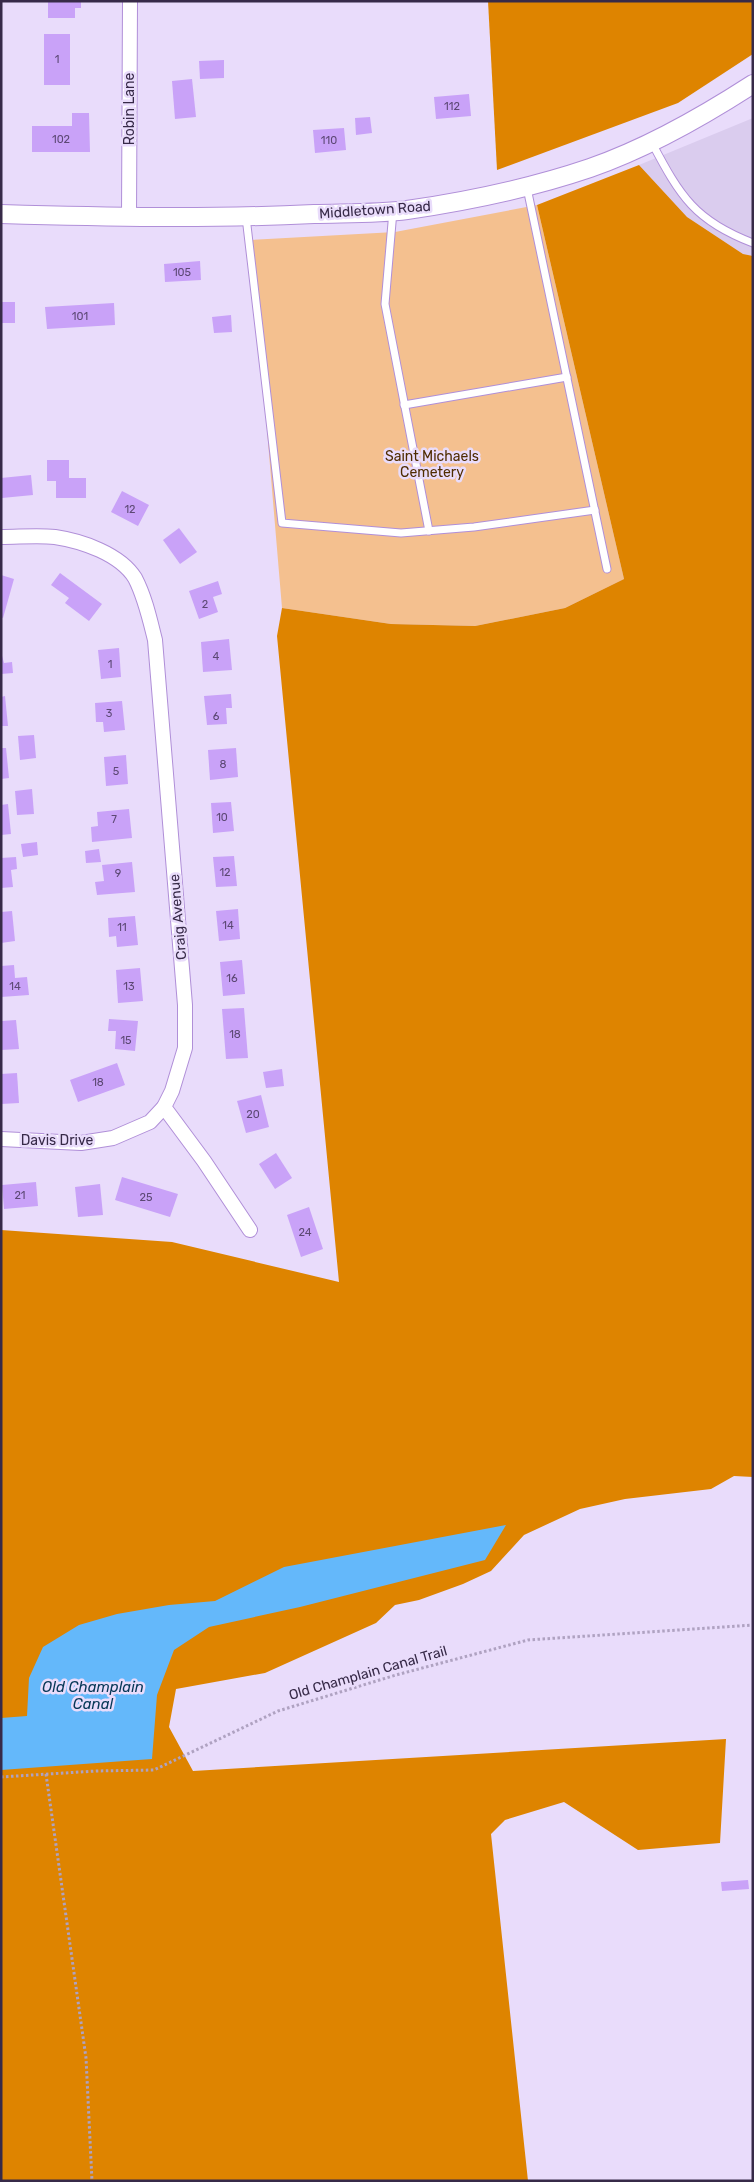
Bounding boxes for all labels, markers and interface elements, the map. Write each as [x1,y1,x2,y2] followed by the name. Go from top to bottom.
[55,53,59,66] house number: 1
[121,72,138,145] street label: Robin Lane
[444,100,460,113] house number: 112
[52,133,70,146] house number: 102
[321,134,337,147] house number: 110
[319,198,431,222] street label: Middletown Road
[173,266,192,279] house number: 105
[72,310,88,323] house number: 101
[385,448,479,481] park label: Saint Michaels Cemetery
[124,503,136,516] house number: 12
[202,598,208,611] house number: 2
[213,650,220,663] house number: 4
[108,658,112,671] house number: 1
[106,707,113,720] house number: 3
[213,710,220,723] house number: 6
[220,758,227,771] house number: 8
[113,765,120,778] house number: 5
[216,811,228,824] house number: 10
[111,813,117,826] house number: 7
[219,866,231,879] house number: 12
[115,867,121,880] house number: 9
[166,873,190,961] street label: Craig Avenue
[222,919,234,932] house number: 14
[117,921,127,934] house number: 11
[226,972,238,985] house number: 16
[9,980,21,993] house number: 14
[123,980,135,993] house number: 13
[229,1028,241,1041] house number: 18
[120,1034,132,1047] house number: 15
[92,1076,104,1089] house number: 18
[246,1108,260,1121] house number: 20
[21,1132,93,1149] street label: Davis Drive
[14,1189,26,1202] house number: 21
[140,1191,153,1204] house number: 25
[298,1226,312,1239] house number: 24
[287,1642,449,1704] street label: Old Champlain Canal Trail
[42,1678,144,1713] water label: Old Champlain Canal

